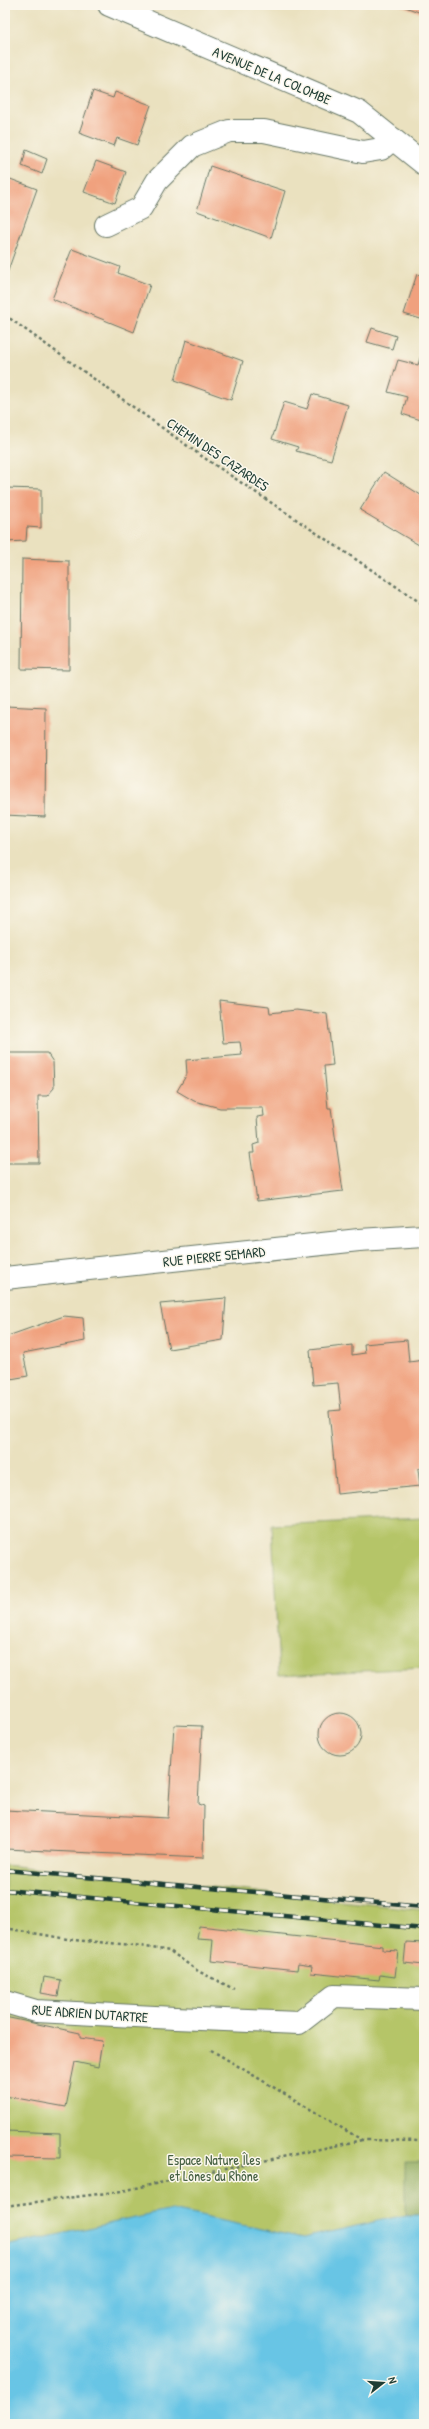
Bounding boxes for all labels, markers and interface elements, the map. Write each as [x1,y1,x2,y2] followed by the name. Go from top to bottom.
[210,41,334,109] street label: AVENUE DE LA COLOMBE
[163,413,273,496] street label: CHEMIN DES CAZARDES
[162,1241,266,1271] street label: RUE PIERRE SEMARD
[31,1999,149,2027] street label: RUE ADRIEN DUTARTRE
[168,2150,260,2185] park label: Espace Nature Îles et Lônes du Rhône
[363,2363,403,2403] north arrow
[385,2375,400,2385] text: N

